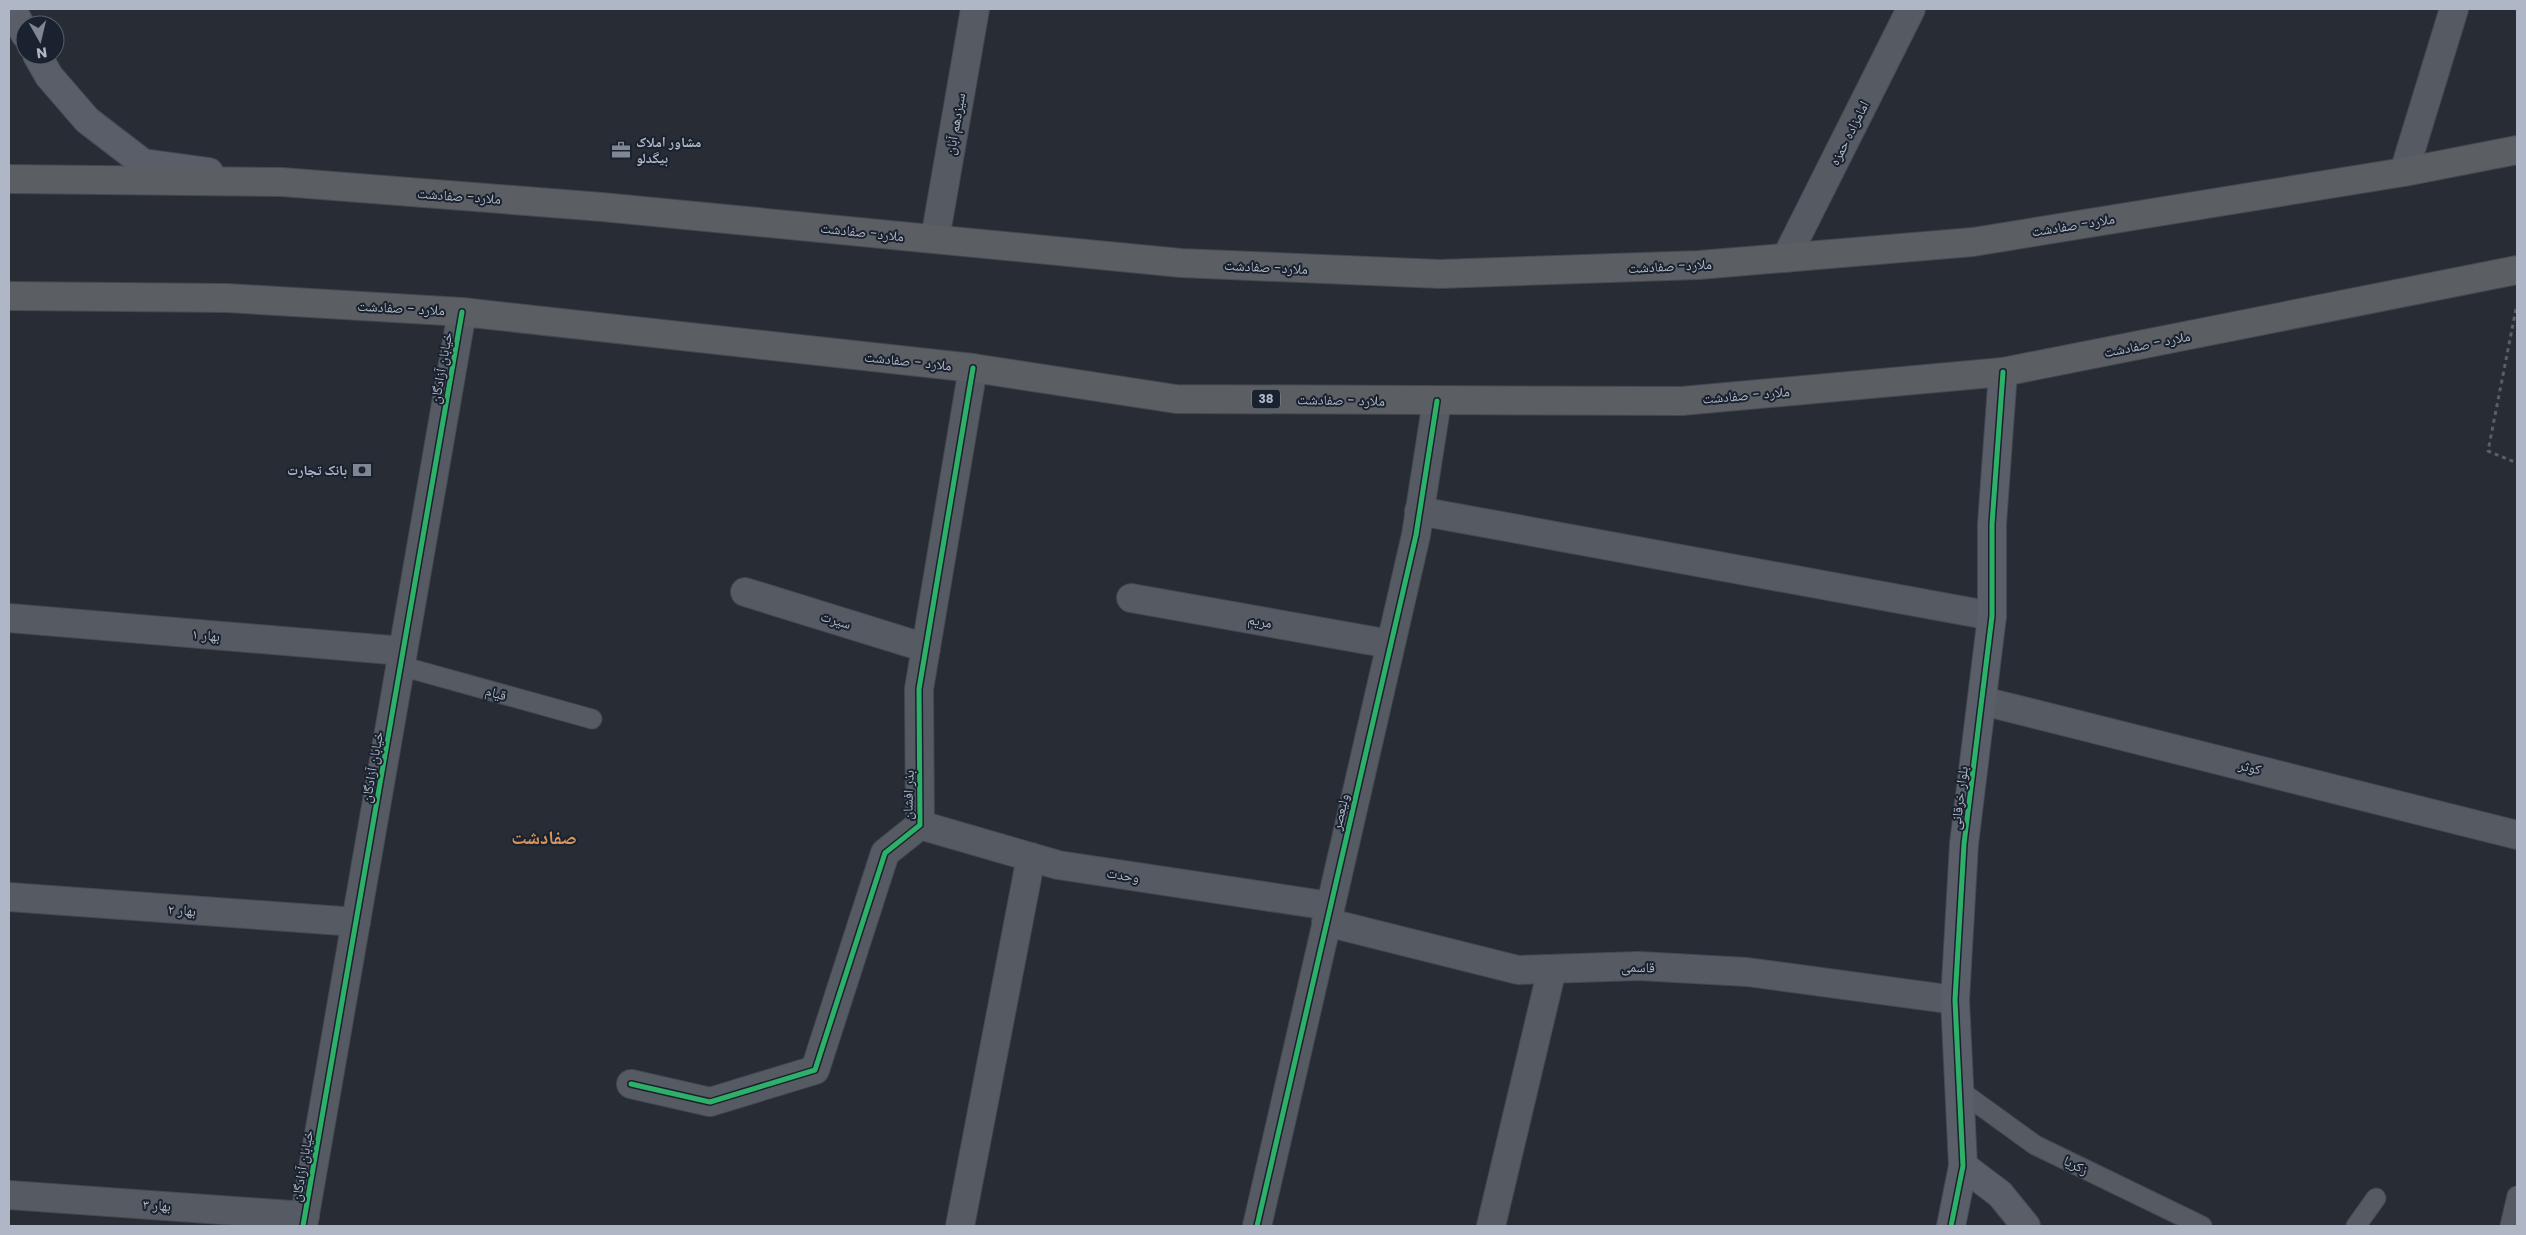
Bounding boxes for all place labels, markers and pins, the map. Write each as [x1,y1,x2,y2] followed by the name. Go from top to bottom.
[636,132,701,168] place label: مشاور املاک بیگدلو
[610,139,632,161] office icon: مشاور املاک بیگدلو
[351,459,373,481] bank icon: بانک تجارت
[287,460,347,480] place label: بانک تجارت

